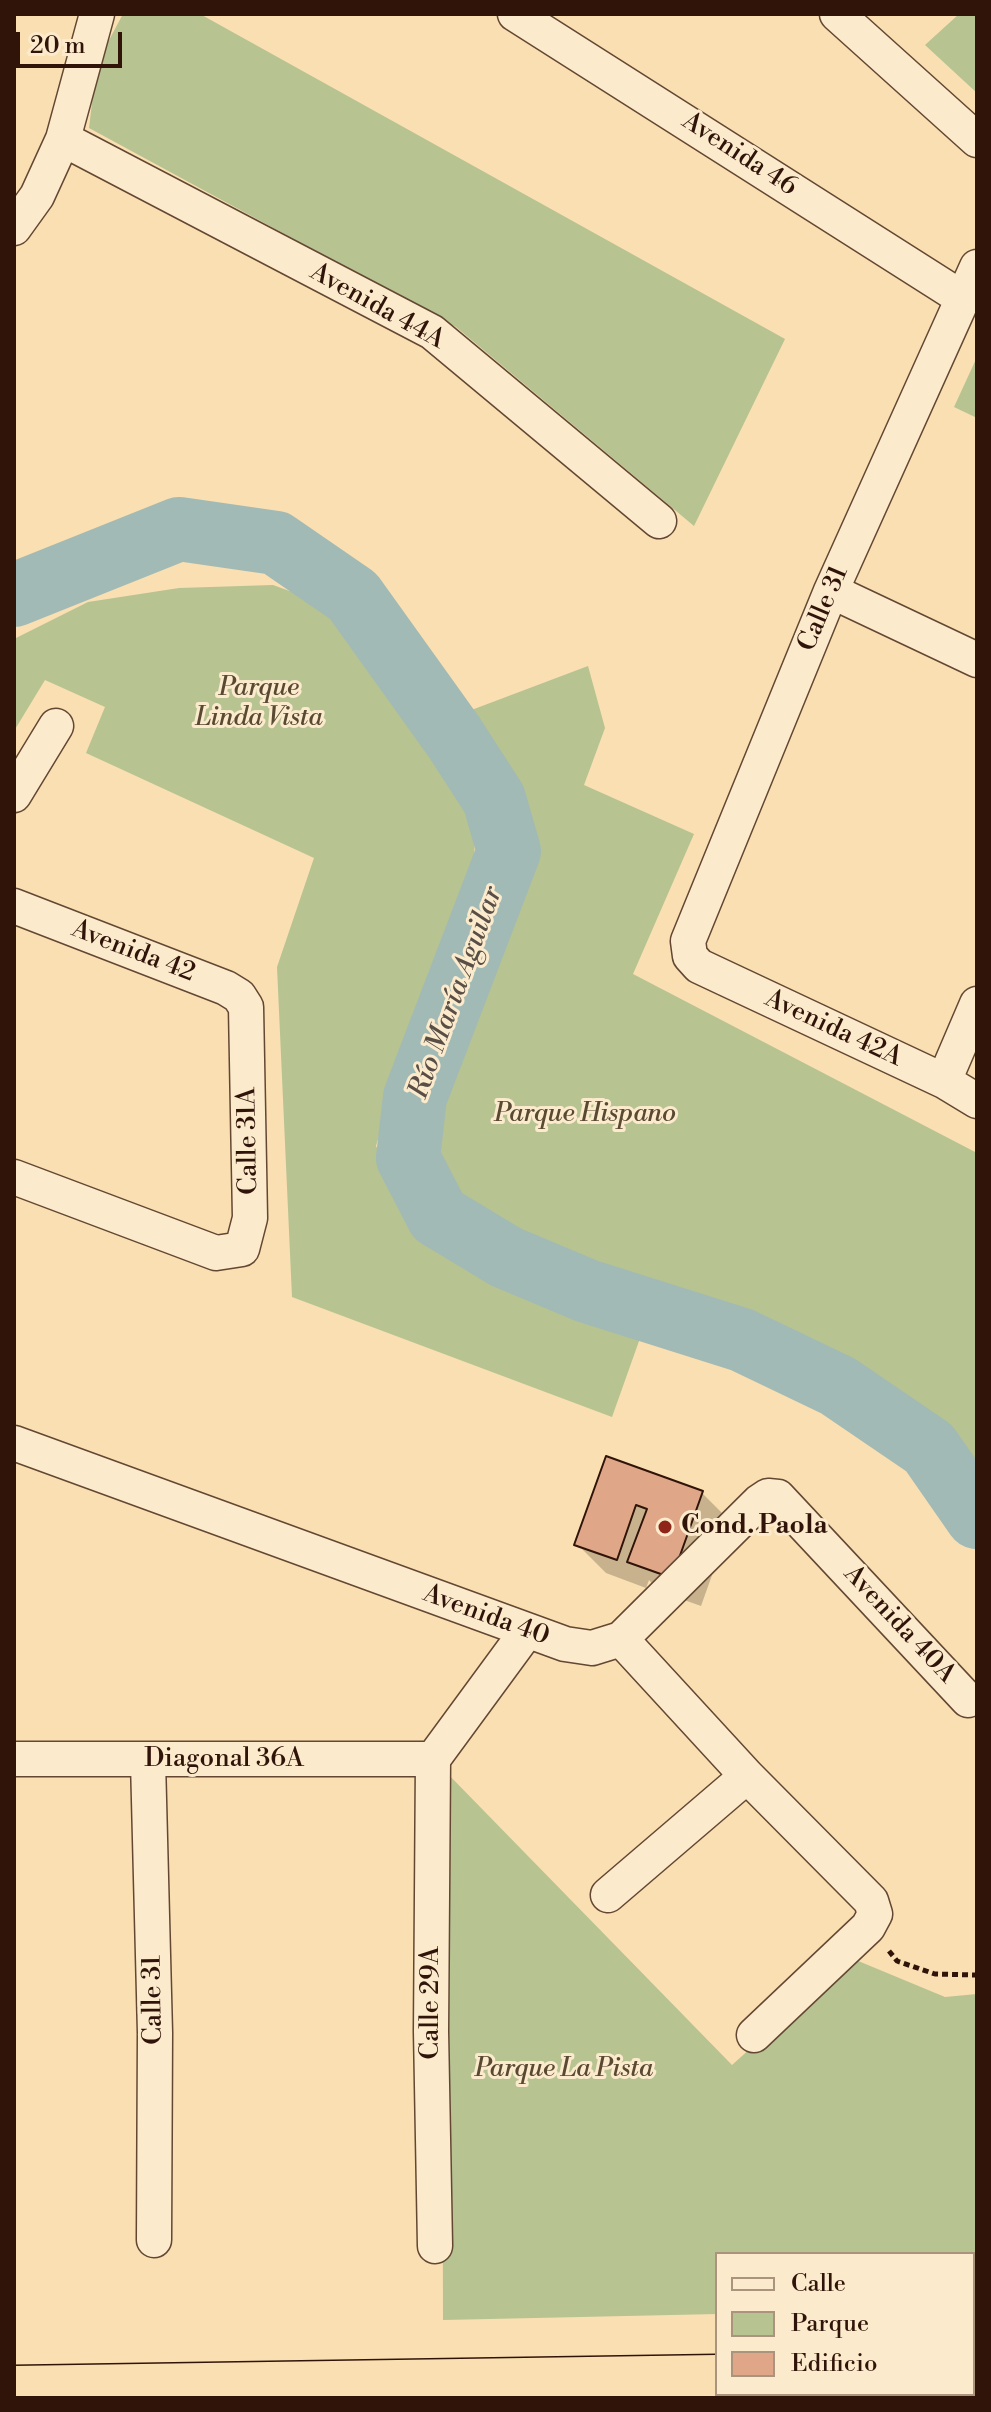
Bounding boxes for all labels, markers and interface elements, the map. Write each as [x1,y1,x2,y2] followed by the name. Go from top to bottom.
[20,16,126,66] scale bar
[30,31,86,61] text: 20 m
[676,106,802,204] street label: Avenida 46
[304,257,450,357] street label: Avenida 44A
[792,562,856,656] street label: Calle 31
[195,673,323,734] park label: Parque Linda Vista
[403,882,511,1104] water label: Río María Aguilar
[67,914,199,990] street label: Avenida 42
[759,984,907,1074] street label: Avenida 42A
[232,1087,266,1195] street label: Calle 31A
[494,1099,676,1131] park label: Parque Hispano
[681,1511,828,1543] place label: Cond. Paola
[656,1518,674,1536] marker: Cond. Paola
[836,1559,962,1691] street label: Avenida 40A
[418,1579,554,1653] street label: Avenida 40
[144,1744,304,1776] street label: Diagonal 36A
[416,1946,448,2060] street label: Calle 29A
[138,1955,170,2045] street label: Calle 31
[475,2054,653,2086] park label: Parque La Pista
[715,2252,975,2396] legend
[791,2269,846,2299] text: Calle
[791,2309,869,2339] text: Parque
[791,2349,877,2379] text: Edificio

